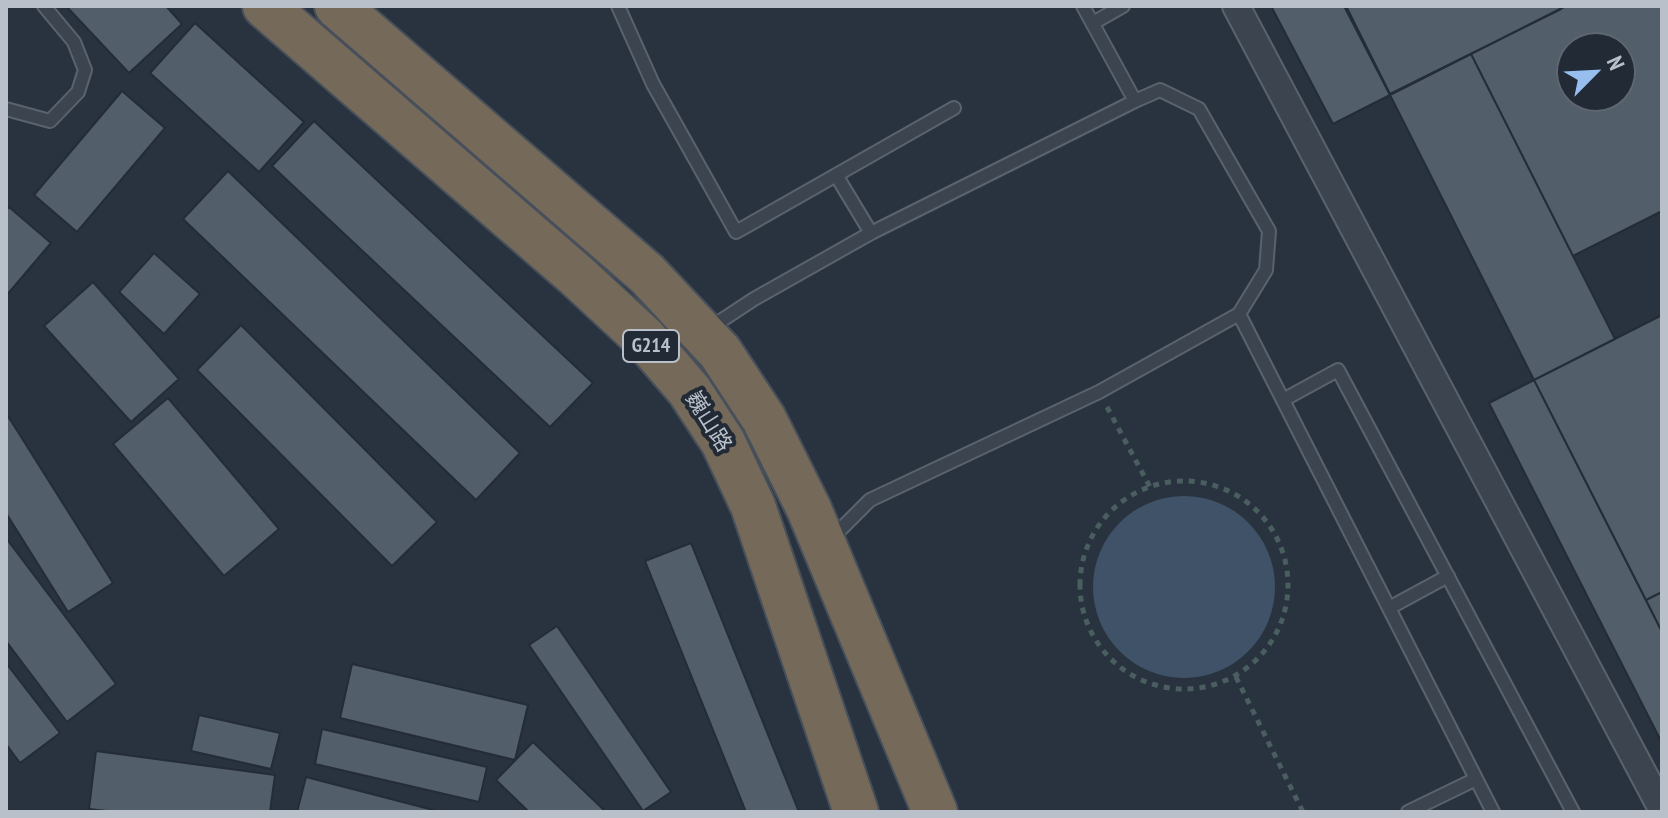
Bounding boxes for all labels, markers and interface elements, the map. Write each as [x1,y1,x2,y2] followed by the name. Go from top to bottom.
[1556,32,1636,112] north arrow
[1601,52,1631,74] text: N
[623,330,679,362] road number: G214
[679,387,737,457] street label: 巍山路

